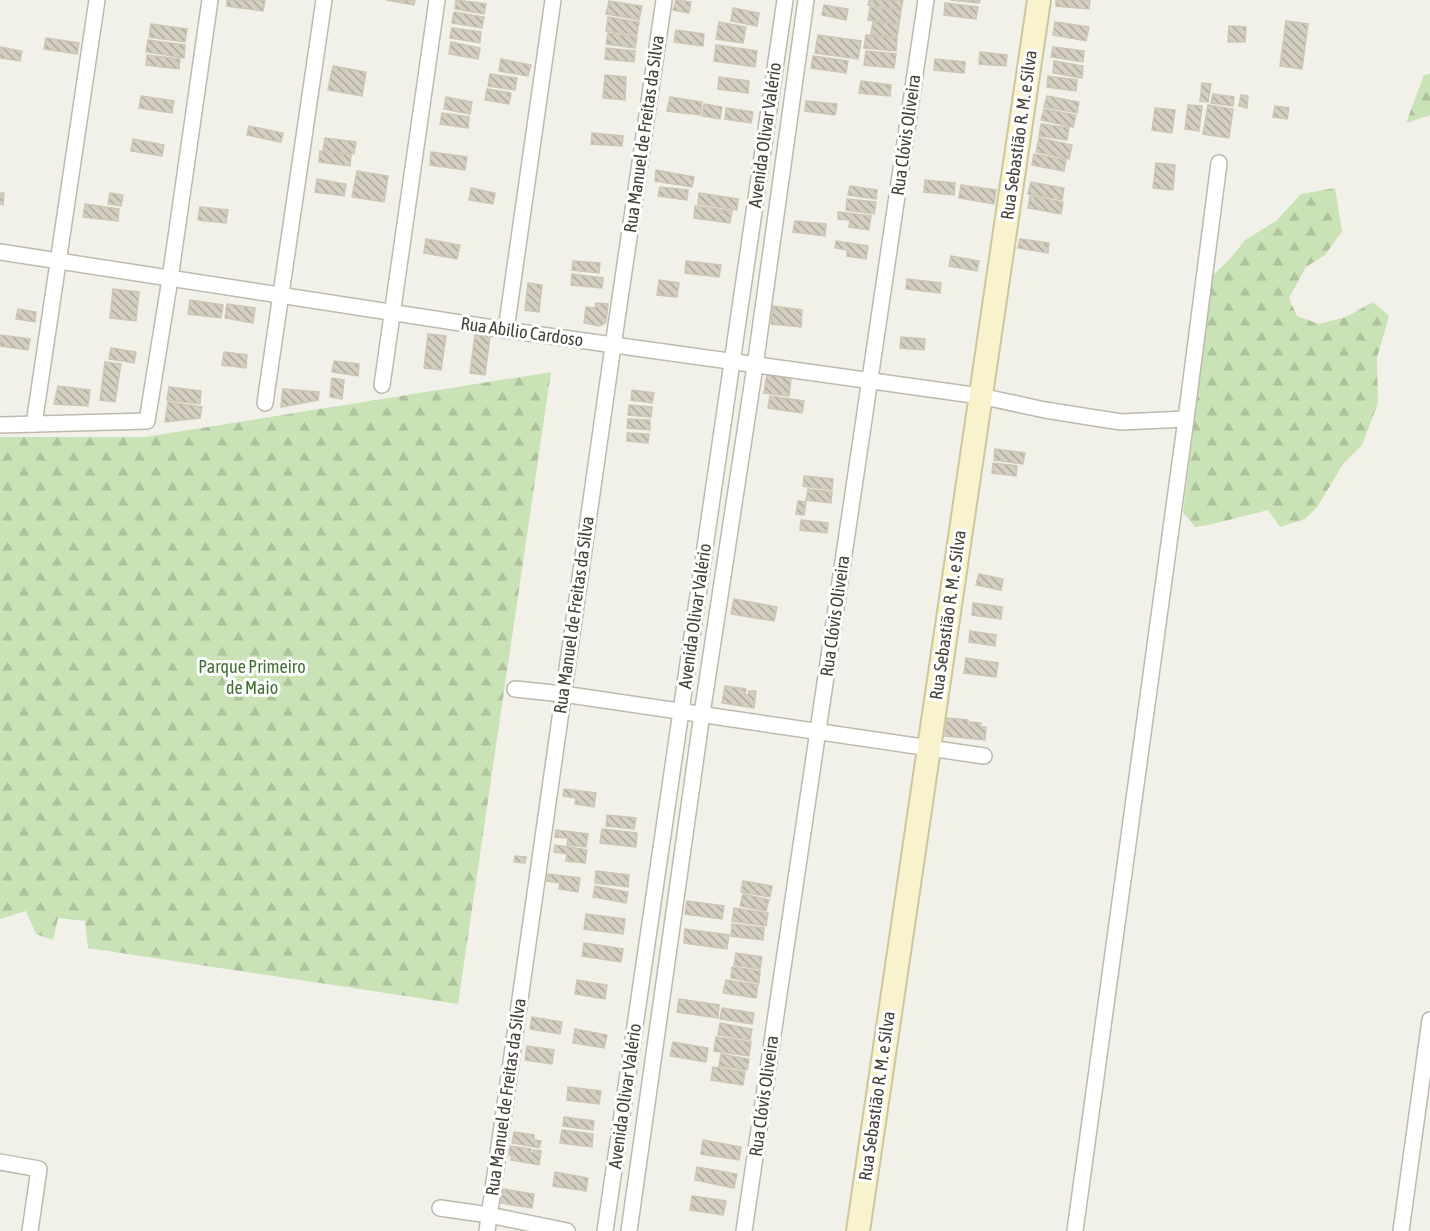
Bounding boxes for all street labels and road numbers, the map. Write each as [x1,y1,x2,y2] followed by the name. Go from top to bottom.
[619,34,668,234] street label: Rua Manuel de Freitas da Silva
[996,49,1041,221] street label: Rua Sebastião R. M. e Silva
[744,61,785,209] street label: Avenida Olivar Valério
[887,73,924,197] street label: Rua Clóvis Oliveira
[459,313,585,350] street label: Rua Abilio Cardoso
[549,515,598,715] street label: Rua Manuel de Freitas da Silva
[925,529,970,701] street label: Rua Sebastião R. M. e Silva
[674,542,715,690] street label: Avenida Olivar Valério
[816,554,853,678] street label: Rua Clóvis Oliveira
[481,997,530,1197] street label: Rua Manuel de Freitas da Silva
[854,1010,899,1182] street label: Rua Sebastião R. M. e Silva
[604,1022,645,1170] street label: Avenida Olivar Valério
[745,1034,782,1158] street label: Rua Clóvis Oliveira

